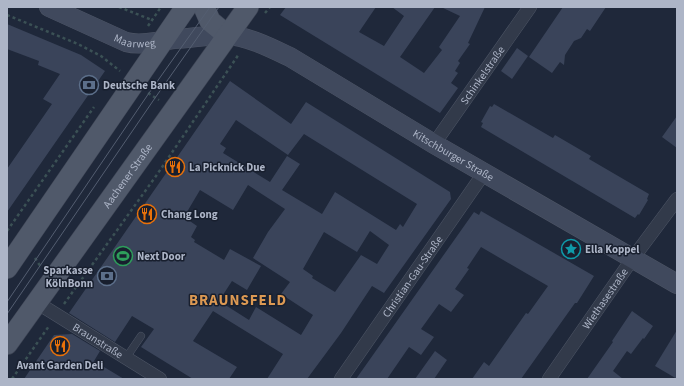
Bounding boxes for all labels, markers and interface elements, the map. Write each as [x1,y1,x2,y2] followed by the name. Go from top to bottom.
[111,30,157,51] street label: Maarweg
[456,43,508,107] street label: Schinkelstraße
[78,74,100,96] bank icon: Deutsche Bank
[103,78,175,93] place label: Deutsche Bank
[410,126,497,185] street label: Kitschburger Straße
[99,140,156,211] street label: Aachener Straße
[164,156,186,178] restaurant icon: La Picknick Due
[189,160,265,175] place label: La Picknick Due
[136,203,158,225] restaurant icon: Chang Long
[161,207,218,222] place label: Chang Long
[379,232,446,320] street label: Christian-Gau-Straße
[560,238,582,260] place icon: Ella Koppel
[585,242,640,257] place label: Ella Koppel
[112,245,134,267] sports icon: Next Door
[137,249,186,264] place label: Next Door
[43,263,93,291] place label: Sparkasse KölnBonn
[96,265,118,287] bank icon: Sparkasse KölnBonn
[578,265,632,332] street label: Wiethasestraße
[189,290,287,311] district label: BRAUNSFELD
[70,319,126,362] street label: Braunstraße
[49,335,71,357] restaurant icon: Avant Garden Deli
[16,358,103,373] place label: Avant Garden Deli

